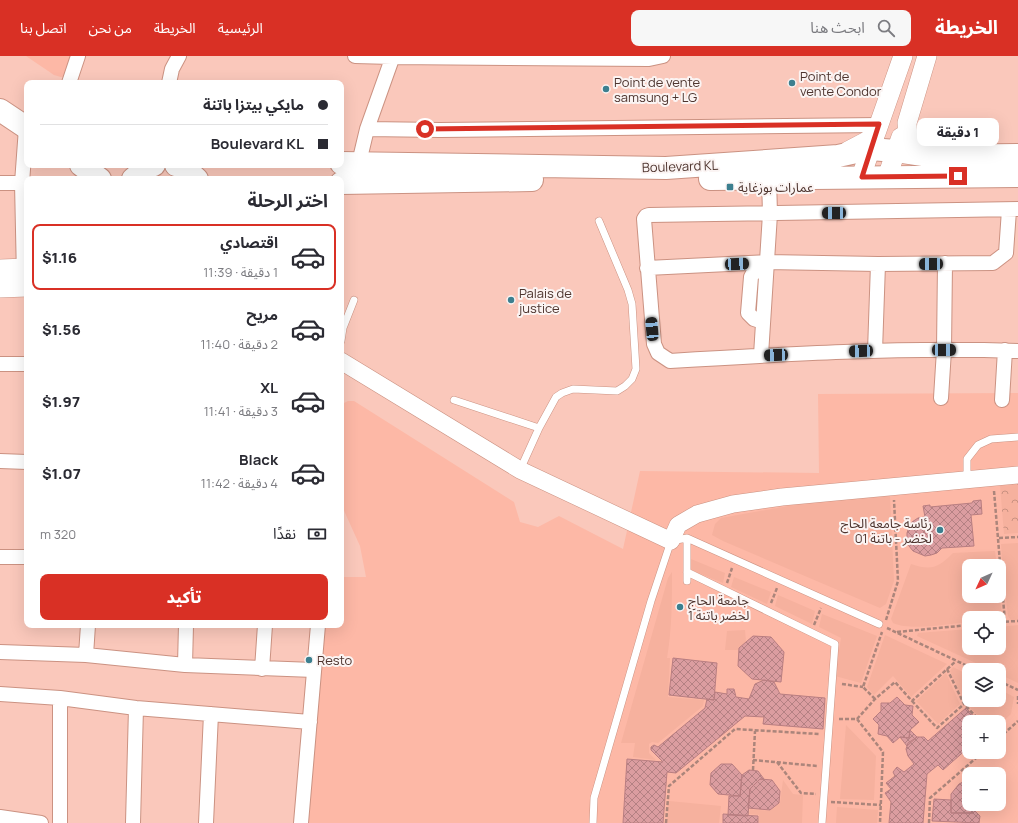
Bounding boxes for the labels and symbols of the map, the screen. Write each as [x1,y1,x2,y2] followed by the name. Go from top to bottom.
[800,67,882,100] place label: Point de vente Condor
[614,73,700,106] place label: Point de vente samsung + LG
[787,78,797,88] marker: Point de vente Condor
[601,84,611,94] marker: Point de vente samsung + LG
[917,118,999,146] callout: 1 دقيقة
[416,120,434,138] route start
[642,156,719,176] street label: Boulevard KL
[949,167,967,185] route end
[738,178,814,196] place label: عمارات بوزغاية
[725,182,735,192] marker: عمارات بوزغاية
[822,207,846,219] car
[725,257,749,271] car
[919,258,943,270] car
[518,284,572,317] place label: Palais de justice
[506,295,516,305] marker: Palais de justice
[645,317,659,341] car
[932,344,956,356] car
[849,345,873,357] car
[764,349,788,361] car
[840,514,932,547] place label: رئاسة جامعة الحاج لخضر - باتنة 01
[935,525,945,535] marker: رئاسة جامعة الحاج لخضر - باتنة 01
[962,559,1006,603] north arrow
[688,591,749,624] place label: جامعة الحاج لخضر باتنة 1
[675,602,685,612] marker: جامعة الحاج لخضر باتنة 1
[317,651,353,669] place label: Resto
[304,655,314,665] marker: Resto

